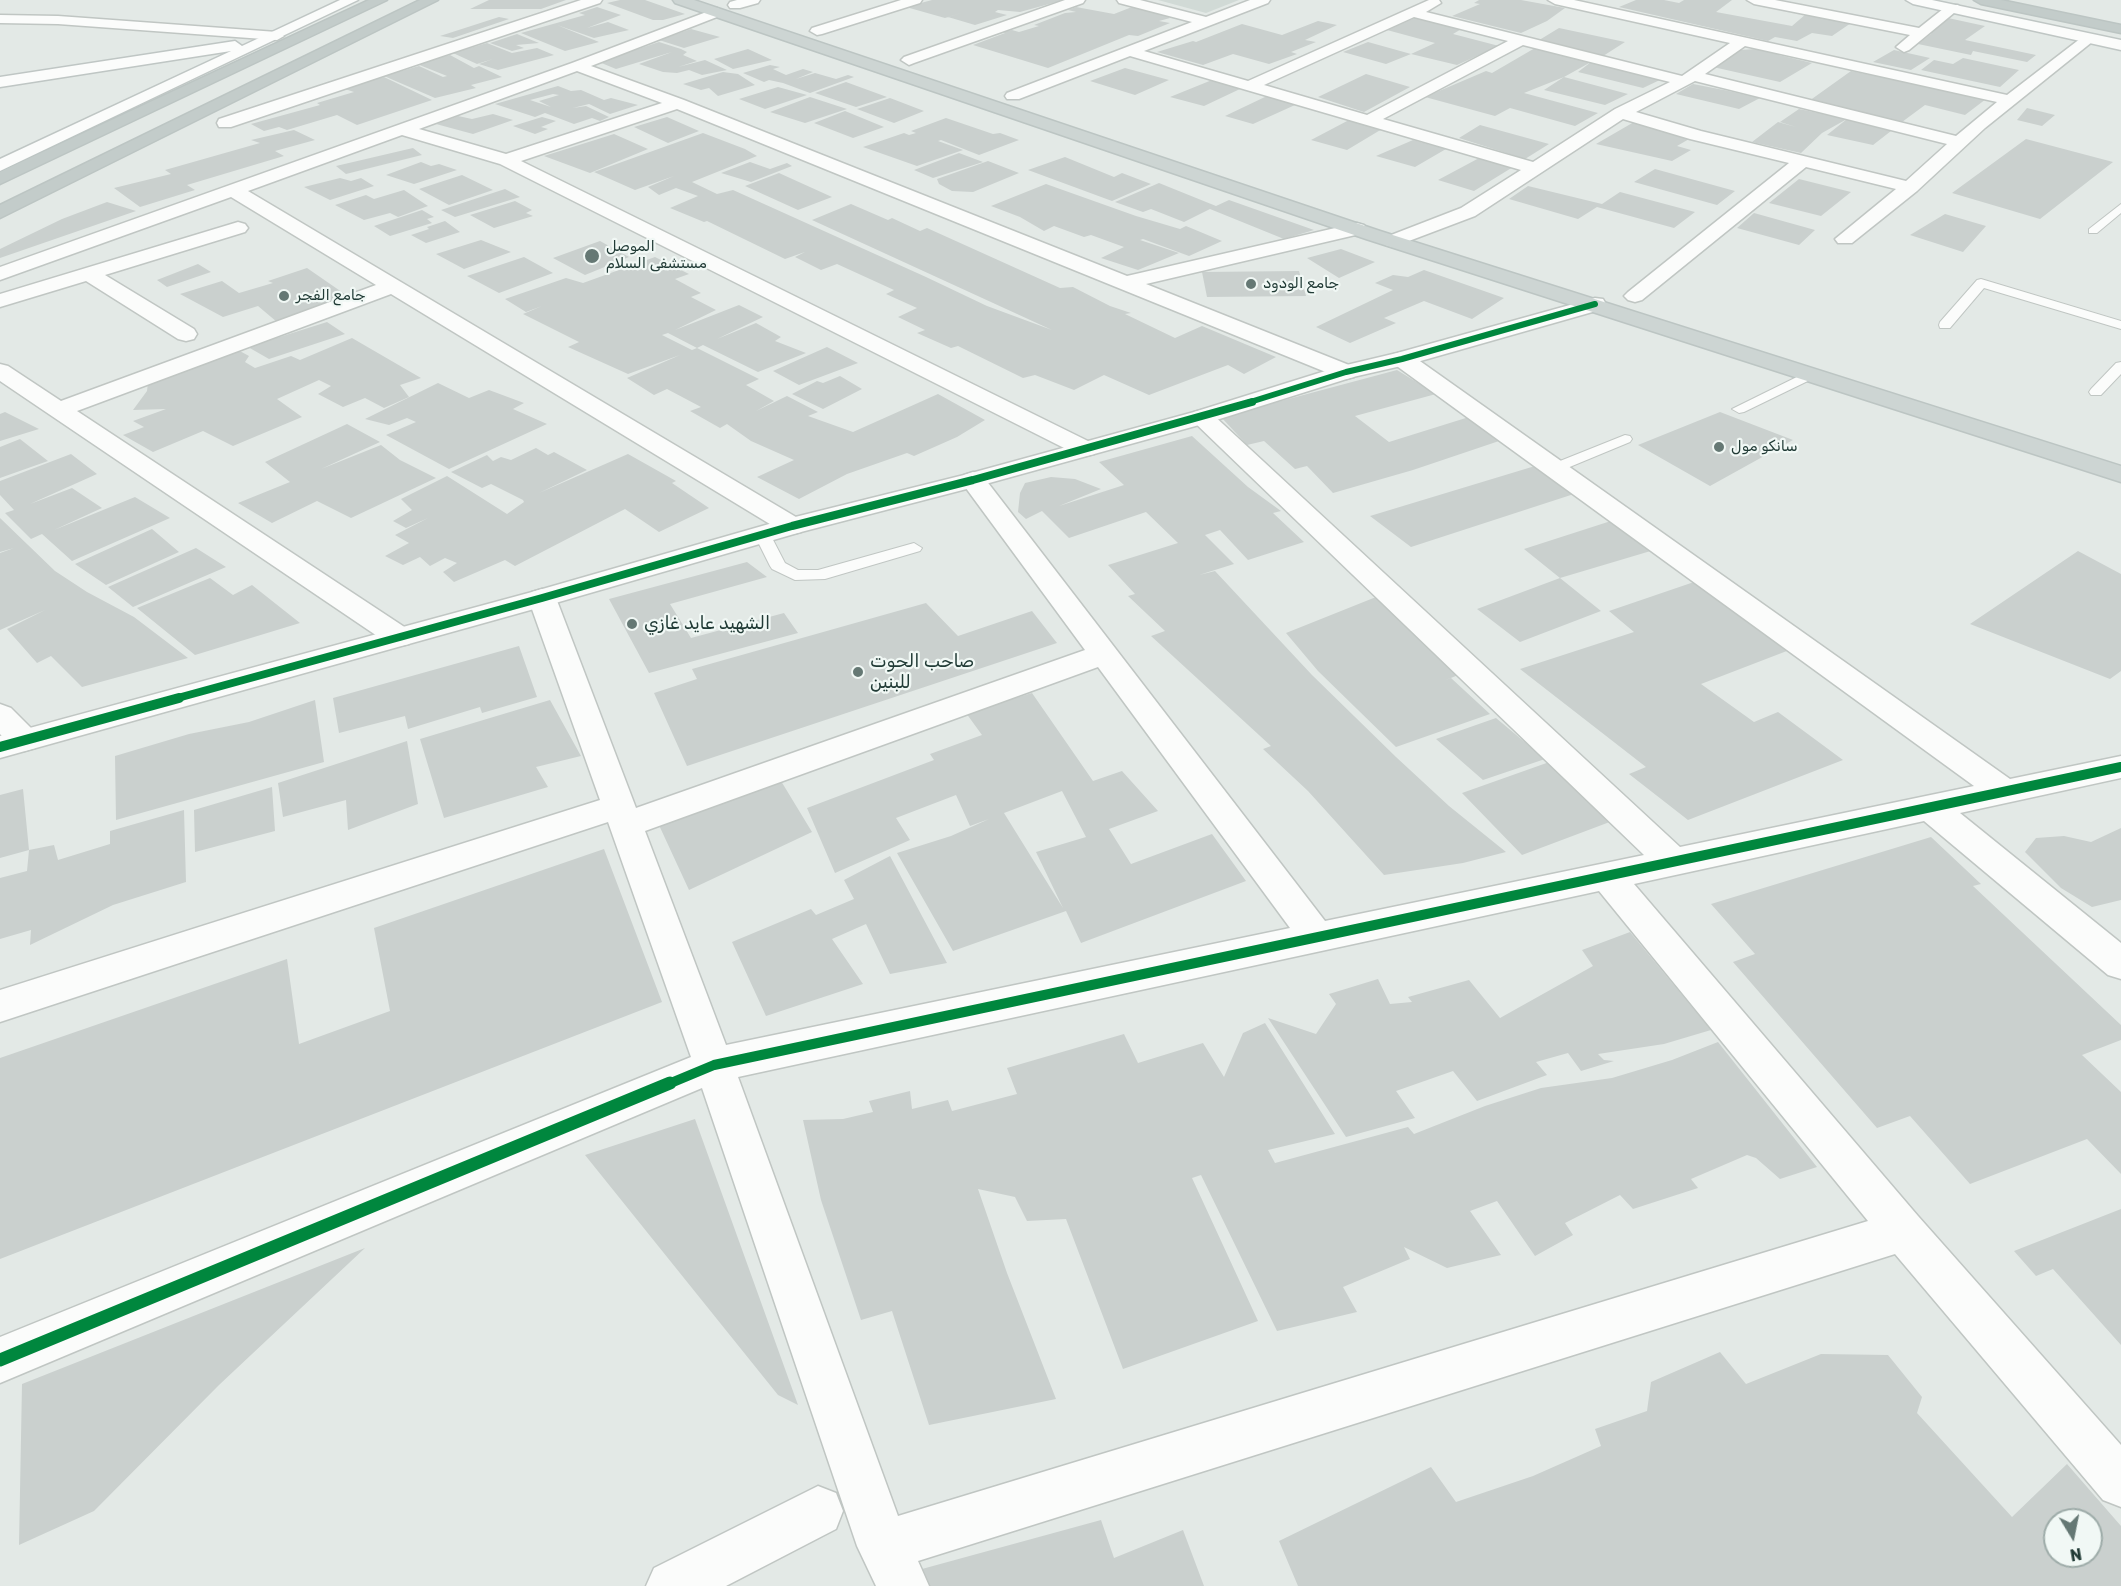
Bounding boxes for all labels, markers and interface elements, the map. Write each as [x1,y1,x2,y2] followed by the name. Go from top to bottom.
[606,238,707,273] place label: الموصل مستشفى السلام
[583,247,601,265] marker: الموصل مستشفى السلام
[1263,275,1339,293] place label: جامع الودود
[1244,277,1258,291] marker: جامع الودود
[296,287,366,305] place label: جامع الفجر
[277,289,291,303] marker: جامع الفجر
[1731,438,1798,456] place label: سانكو مول
[1712,440,1726,454] marker: سانكو مول
[644,613,770,635] place label: الشهيد عايد غازي
[625,617,639,631] marker: الشهيد عايد غازي
[870,651,974,694] place label: صاحب الحوت للبنين
[851,665,865,679] marker: صاحب الحوت للبنين
[2043,1508,2103,1568] north arrow
[2069,1544,2083,1565] text: N

